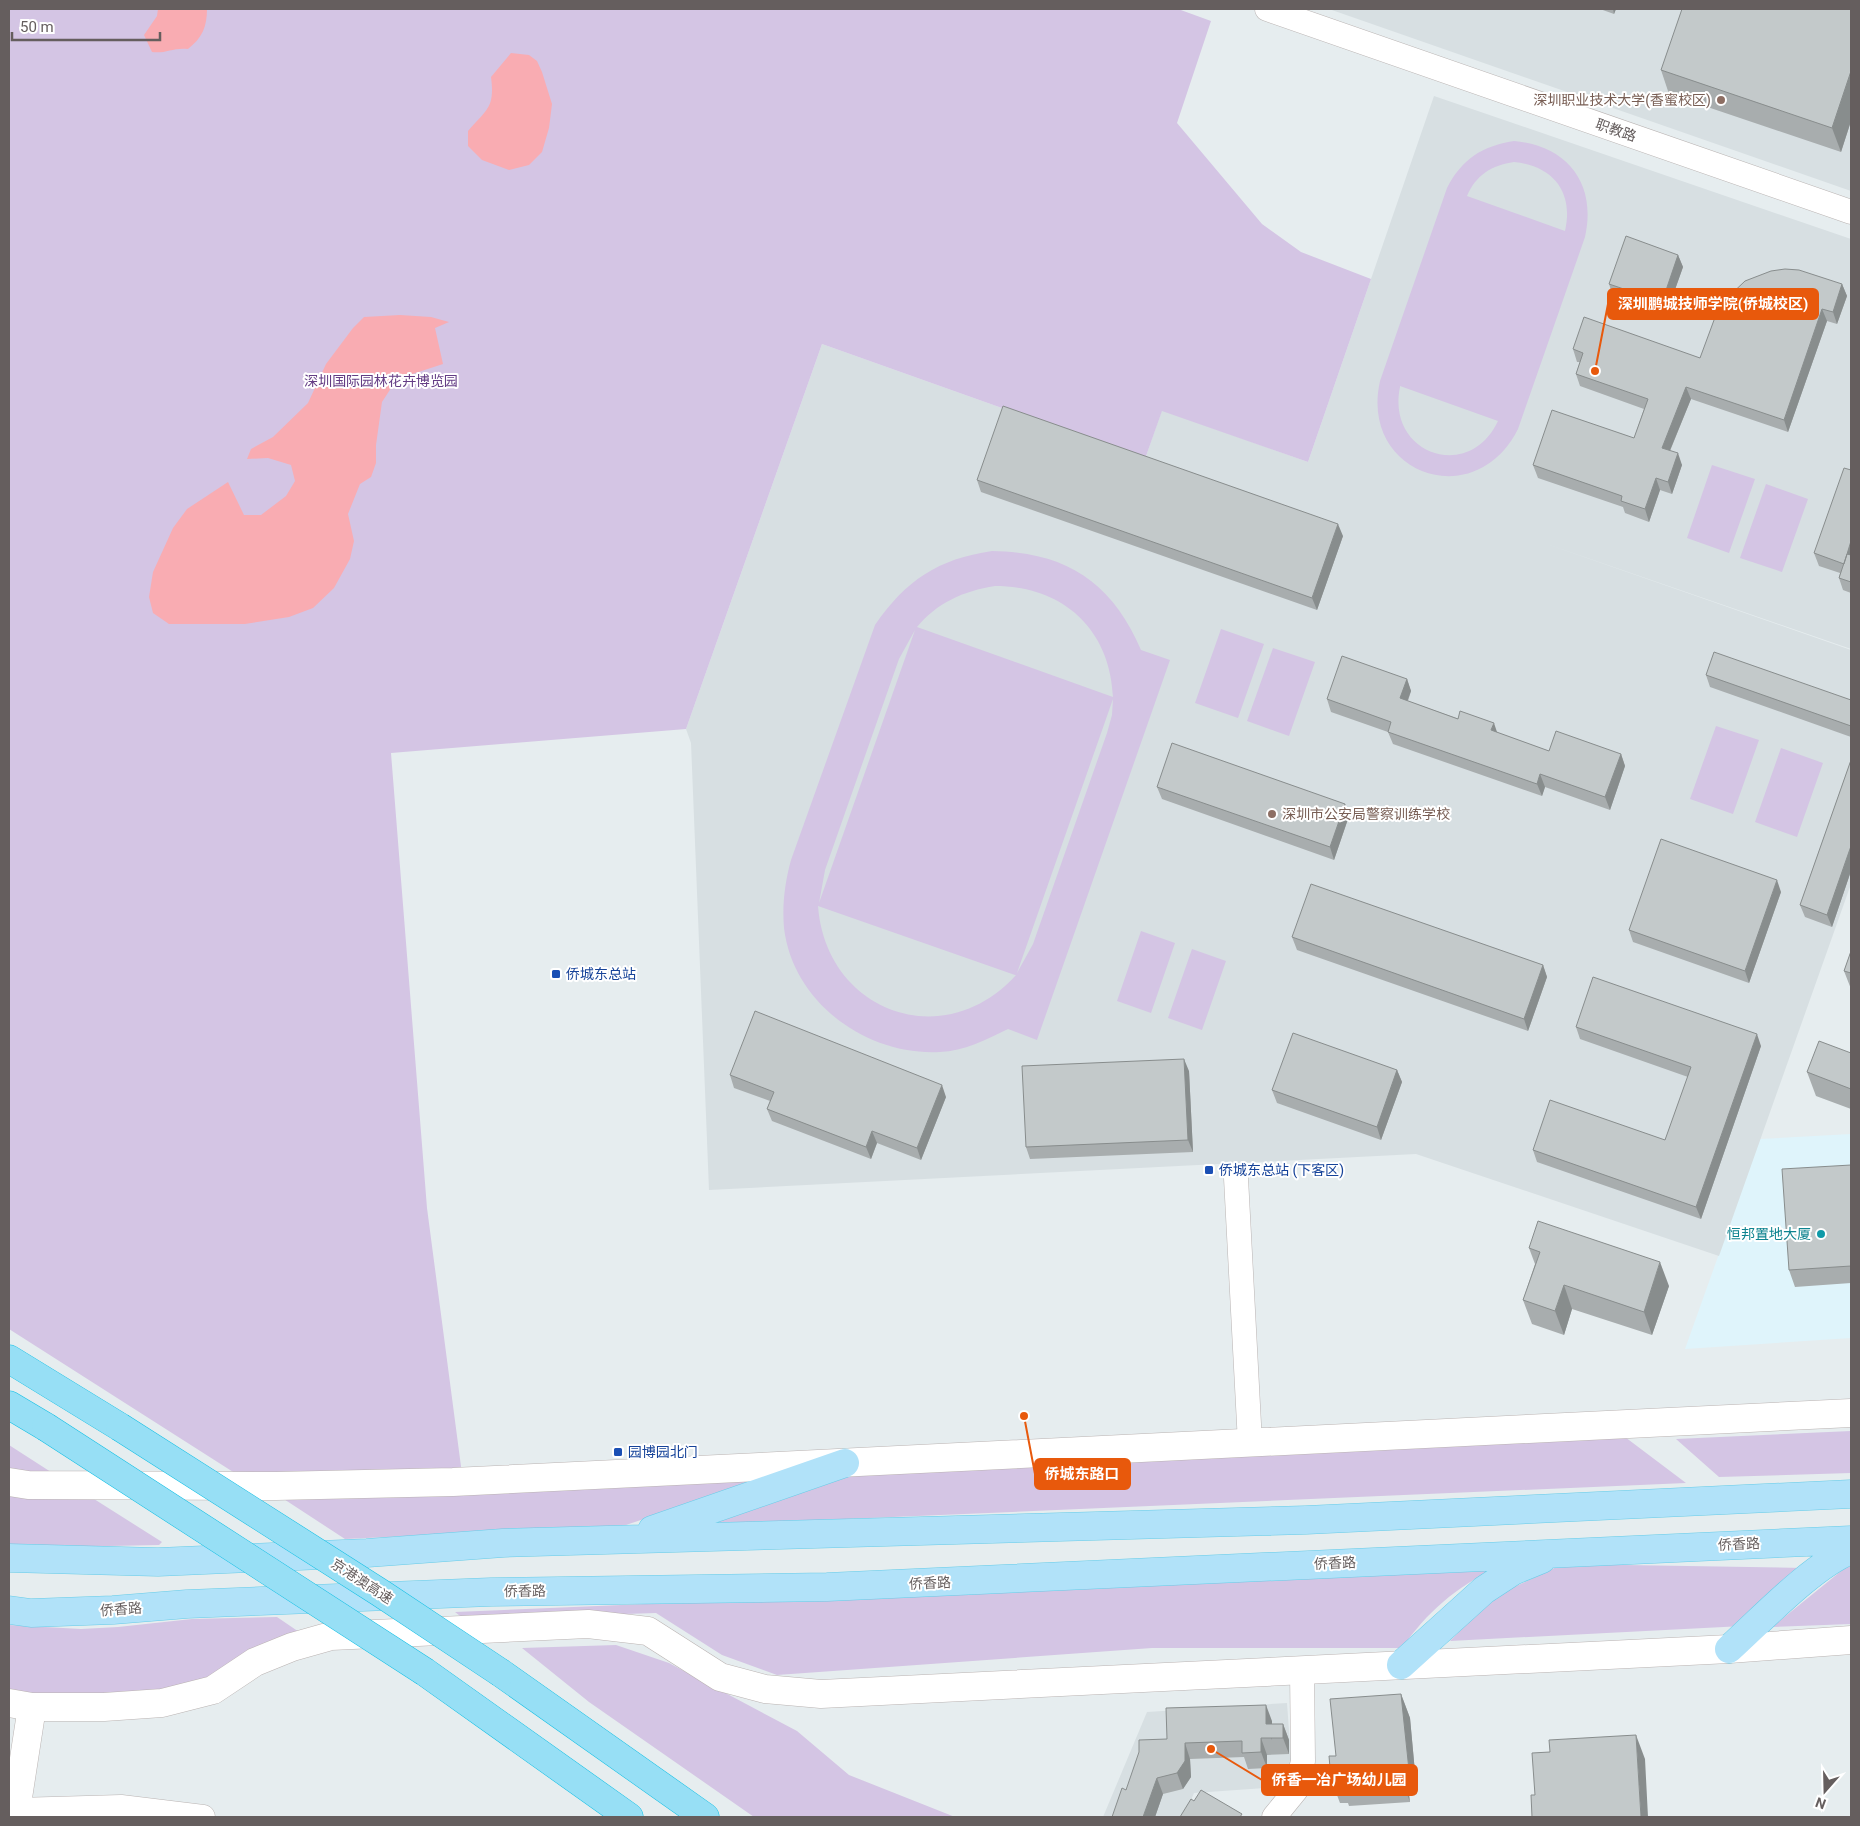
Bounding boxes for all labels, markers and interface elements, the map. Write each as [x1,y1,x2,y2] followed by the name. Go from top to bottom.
[12,10,160,42] scale bar
[20,18,54,36] text: 50 m
[1533,92,1711,109] place label: 深圳职业技术大学(香蜜校区)
[1715,94,1727,106] marker: 深圳职业技术大学(香蜜校区)
[1594,116,1638,144] street label: 职教路
[1608,289,1818,319] callout: 深圳鹏城技师学院(侨城校区)
[1618,295,1808,313] text: 深圳鹏城技师学院(侨城校区)
[304,373,458,389] park label: 深圳国际园林花卉博览园
[1282,806,1450,822] place label: 深圳市公安局警察训练学校
[1266,808,1278,820] marker: 深圳市公安局警察训练学校
[566,966,636,982] place label: 侨城东总站
[550,968,562,980] marker: 侨城东总站
[1219,1162,1344,1179] place label: 侨城东总站 (下客区)
[1203,1164,1215,1176] marker: 侨城东总站 (下客区)
[1727,1226,1811,1242] place label: 恒邦置地大厦
[1815,1228,1827,1240] marker: 恒邦置地大厦
[628,1444,698,1460] place label: 园博园北门
[612,1446,624,1458] marker: 园博园北门
[1035,1459,1130,1489] callout: 侨城东路口
[1044,1465,1120,1483] text: 侨城东路口
[1718,1535,1760,1553] street label: 侨香路
[1314,1554,1356,1572] street label: 侨香路
[328,1555,396,1607] street label: 京港澳高速
[909,1574,951,1592] street label: 侨香路
[504,1583,546,1599] street label: 侨香路
[99,1600,143,1618] street label: 侨香路
[1262,1765,1417,1795] callout: 侨香一冶广场幼儿园
[1800,1766,1850,1816] north arrow
[1271,1771,1407,1789] text: 侨香一冶广场幼儿园
[1813,1794,1828,1812] text: N

